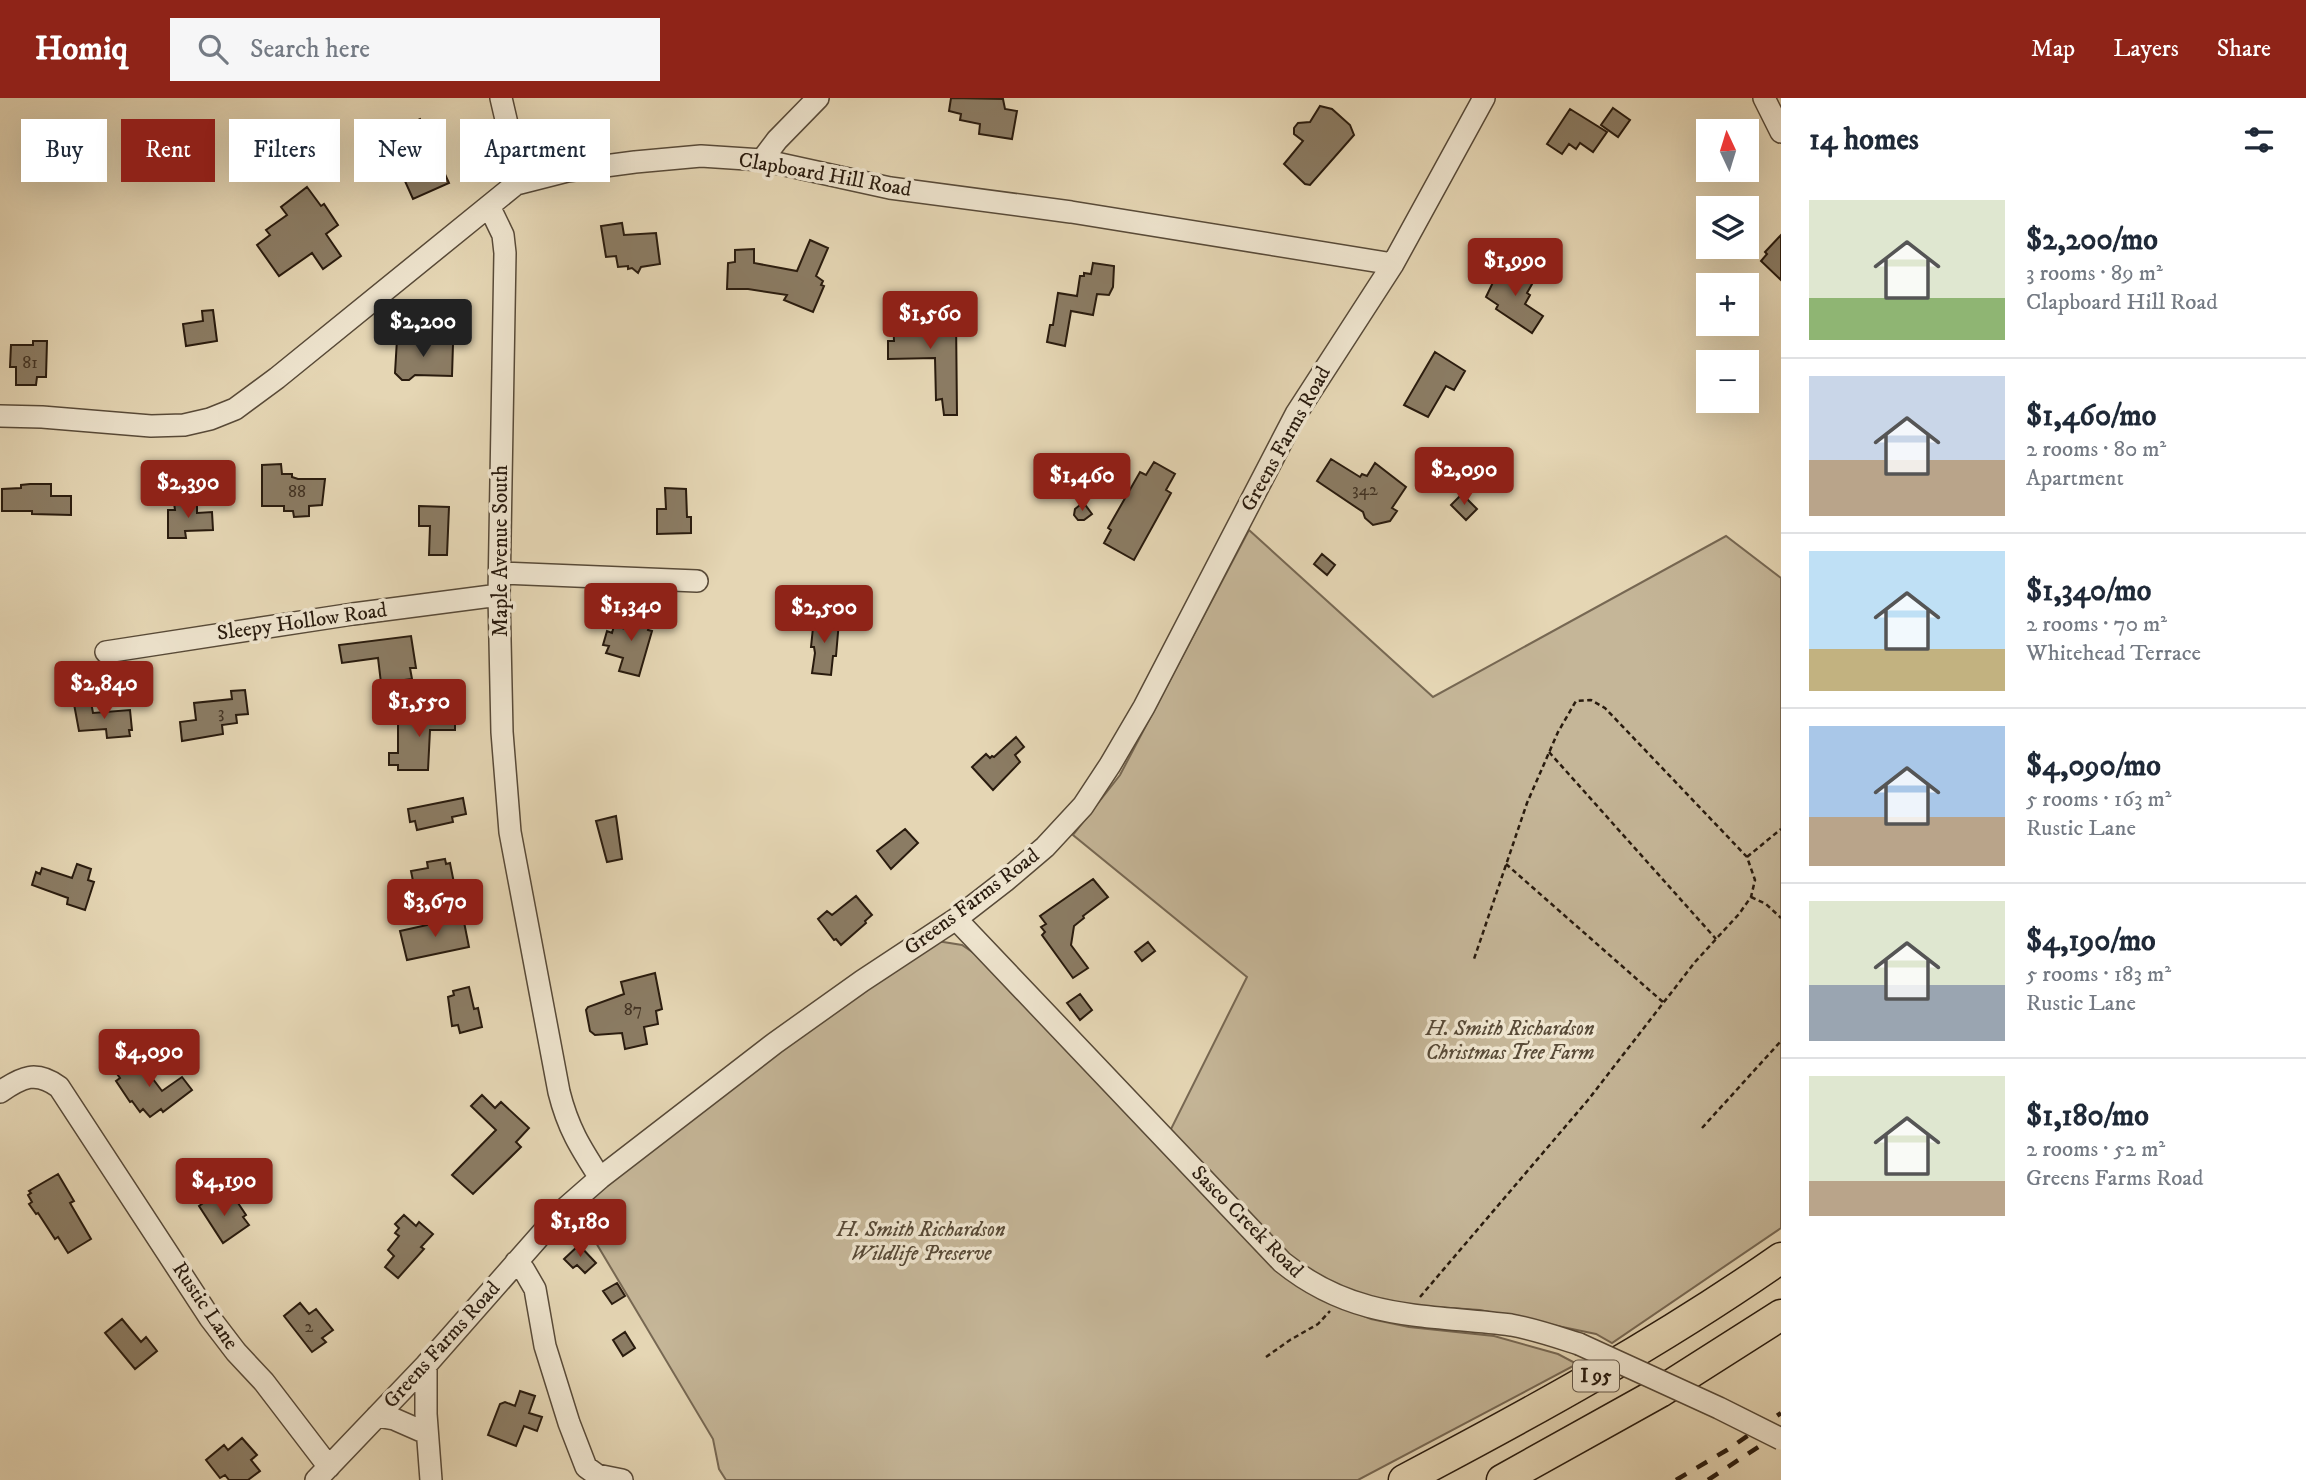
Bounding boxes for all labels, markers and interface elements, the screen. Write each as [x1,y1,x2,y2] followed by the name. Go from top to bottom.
[170,18,660,81] search box
[35,29,128,70] text: Homiq
[194,30,232,68] icon: search
[250,33,370,66] text: Search here
[2031,34,2075,64] text: Map
[2113,34,2179,64] text: Layers
[2217,34,2271,64] text: Share
[21,119,107,182] chip: Buy
[121,119,215,182] chip: Rent
[229,119,340,182] chip: Filters
[354,119,446,182] chip: New
[460,119,610,182] chip: Apartment
[1696,119,1759,182] north arrow
[1696,119,1759,413] map controls
[2240,121,2278,159] icon: filters
[1809,122,1919,159] text: 14 homes
[737,147,914,203] street label: Clapboard Hill Road
[1696,196,1759,259] button: layers
[2026,222,2158,259] text: $2,200/mo
[1865,228,1949,312] icon: home
[1458,238,1572,298] pin: $1,990
[1484,246,1546,275] text: $1,990
[2026,259,2163,288] text: 3 rooms · 89 m²
[1696,273,1759,336] button: +
[2026,288,2218,317] text: Clapboard Hill Road
[873,292,987,351] pin: $1,560
[899,299,961,328] text: $1,560
[366,300,480,359] pin: $2,200
[390,307,456,336] text: $2,200
[1696,350,1759,413] button: −
[22,352,38,374] house number: 81
[1235,361,1337,516] street label: Greens Farms Road
[2026,398,2156,435] text: $1,460/mo
[1865,404,1949,488] icon: home
[2026,435,2166,464] text: 2 rooms · 80 m²
[1407,448,1521,507] pin: $2,090
[1025,454,1139,513] pin: $1,460
[1431,455,1497,484] text: $2,090
[131,460,245,520] pin: $2,390
[1049,461,1115,490] text: $1,460
[2026,464,2124,493] text: Apartment
[488,465,514,637] street label: Maple Avenue South
[157,468,219,497] text: $2,390
[1352,479,1378,501] house number: 342
[288,481,306,503] house number: 88
[2026,573,2151,610] text: $1,340/mo
[1865,579,1949,663] icon: home
[574,584,688,643] pin: $1,340
[767,586,881,645] pin: $2,500
[600,591,662,620] text: $1,340
[791,593,857,622] text: $2,500
[215,597,389,647] street label: Sleepy Hollow Road
[2026,610,2167,639] text: 2 rooms · 70 m²
[2026,639,2201,668] text: Whitehead Terrace
[47,662,161,721] pin: $2,840
[70,669,138,698] text: $2,840
[362,680,476,739] pin: $1,550
[388,687,450,716] text: $1,550
[218,702,224,724] house number: 3
[2026,748,2161,785] text: $4,090/mo
[1865,754,1949,838] icon: home
[2026,785,2172,814] text: 5 rooms · 163 m²
[2026,814,2136,843] text: Rustic Lane
[899,843,1045,961] street label: Greens Farms Road
[378,880,492,939] pin: $3,670
[403,887,467,916] text: $3,670
[2026,923,2156,960] text: $4,190/mo
[1865,929,1949,1013] icon: home
[2026,960,2171,989] text: 5 rooms · 183 m²
[2026,989,2136,1018] text: Rustic Lane
[624,999,642,1021] house number: 87
[1425,1016,1595,1066] park label: H. Smith Richardson Christmas Tree Farm
[92,1030,206,1089] pin: $4,090
[115,1037,183,1066] text: $4,090
[2026,1098,2149,1135] text: $1,180/mo
[1865,1104,1949,1188] icon: home
[2026,1135,2165,1164] text: 2 rooms · 52 m²
[167,1158,281,1218] pin: $4,190
[1185,1160,1309,1284] street label: Sasco Creek Road
[2026,1164,2204,1193] text: Greens Farms Road
[192,1166,256,1195] text: $4,190
[523,1200,637,1259] pin: $1,180
[550,1207,610,1236] text: $1,180
[836,1217,1006,1267] park label: H. Smith Richardson Wildlife Preserve
[166,1257,244,1355] street label: Rustic Lane
[378,1276,506,1414] street label: Greens Farms Road
[305,1316,314,1338] house number: 2
[1573,1360,1619,1392] road number: I 95

